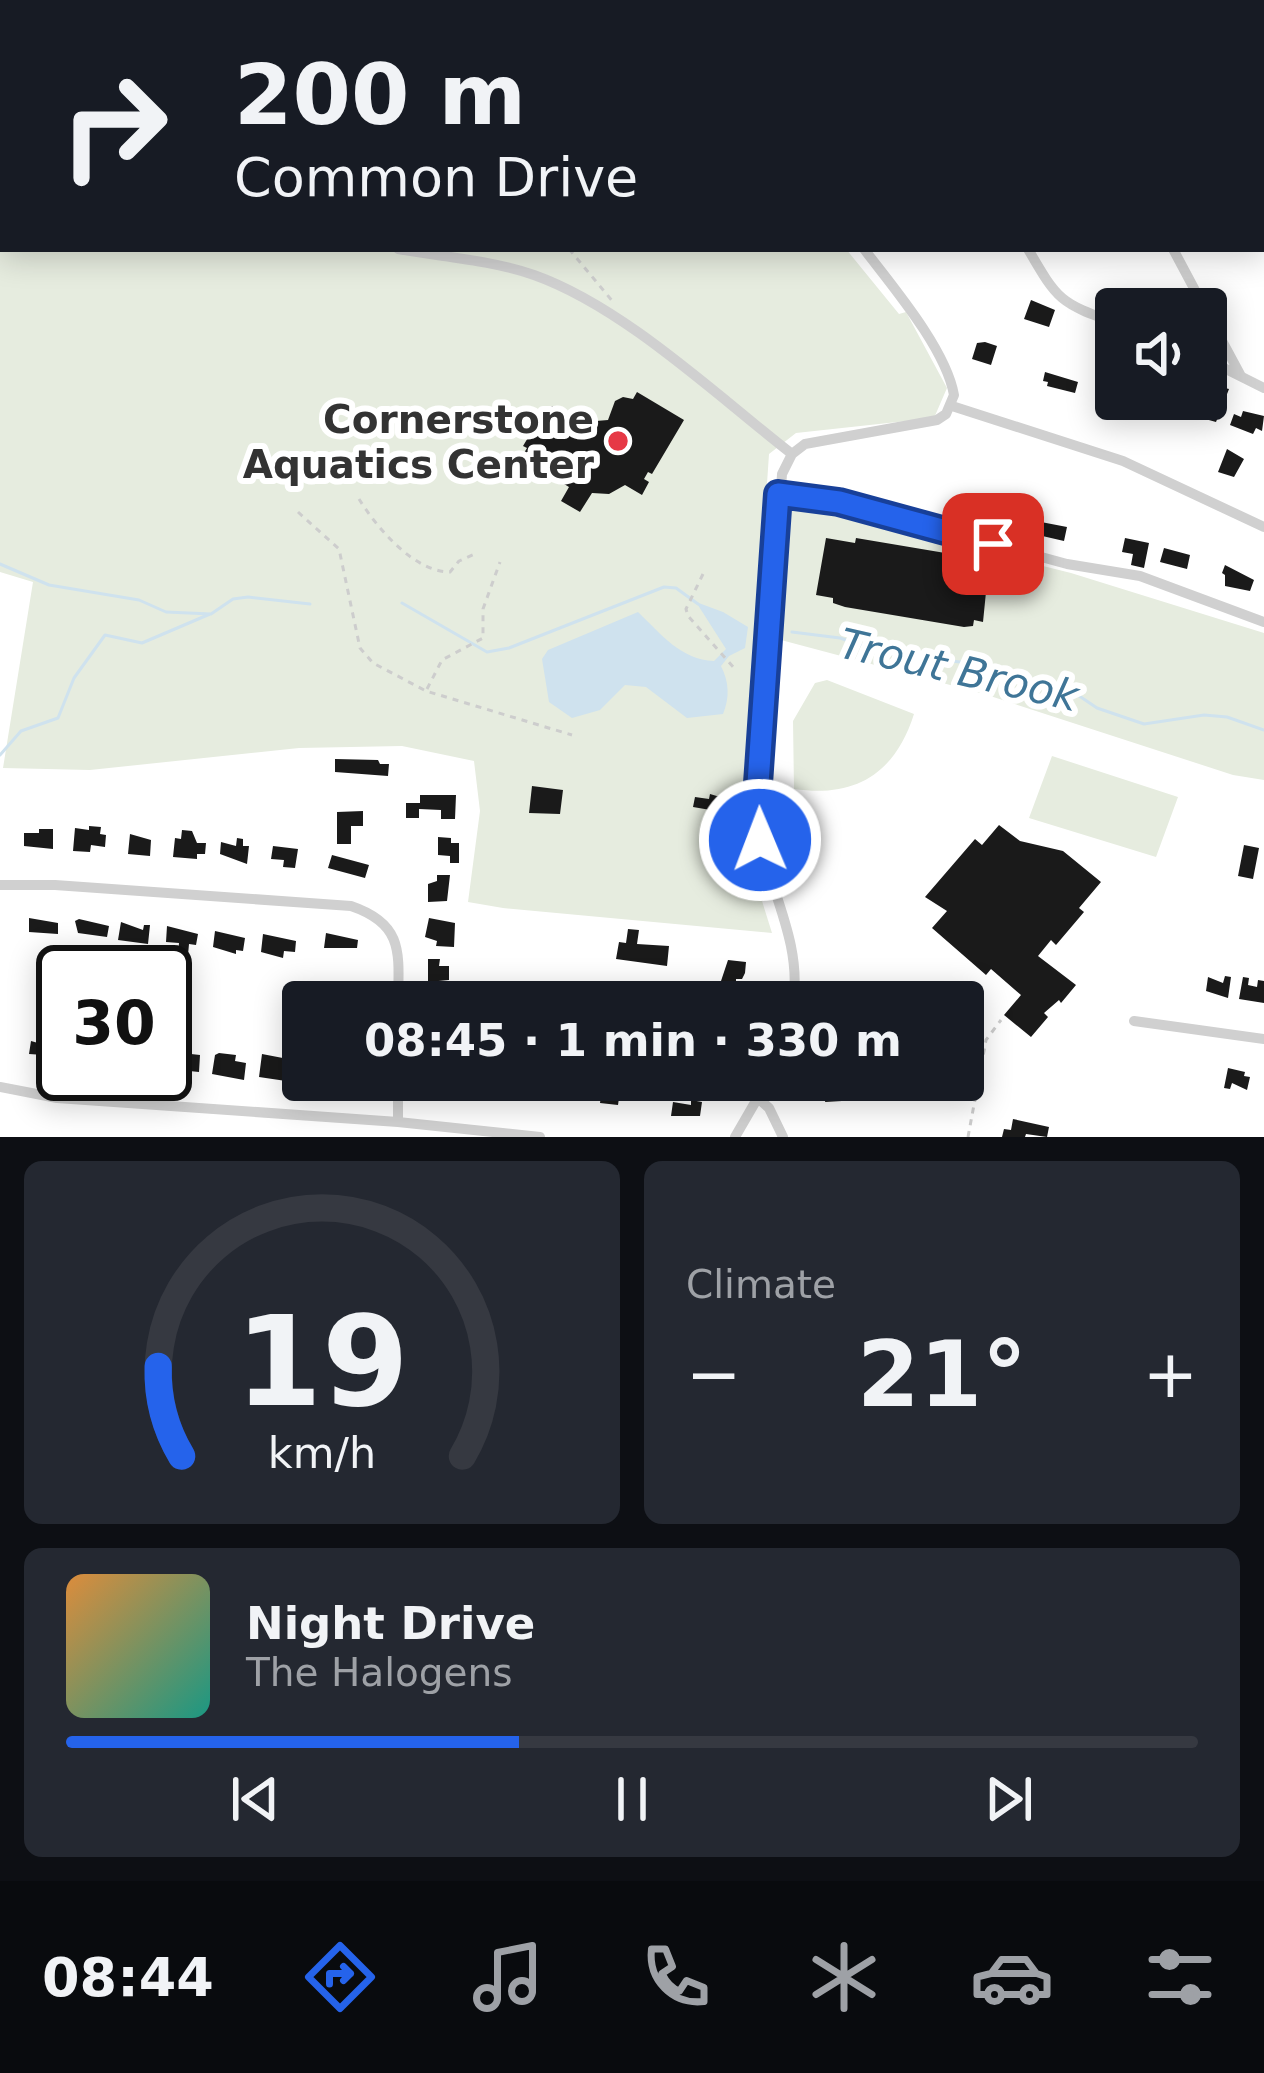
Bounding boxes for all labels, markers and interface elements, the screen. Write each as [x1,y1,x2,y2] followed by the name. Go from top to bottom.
[234,46,526,144] text: 200 m
[36,48,192,204] icon: right
[234,146,638,209] text: Common Drive
[1095,288,1227,420] map controls
[1095,288,1227,420] button: sound
[243,397,595,487] place label: Cornerstone Aquatics Center
[605,428,631,454] marker: Cornerstone Aquatics Center
[942,493,1044,595] pin
[960,511,1026,577] icon: arrive
[835,619,1085,722] water label: Trout Brook
[697,777,823,903] position arrow
[36,945,192,1101] speed limit sign: 30
[364,1014,902,1067] text: 08:45 · 1 min · 330 m
[686,1262,836,1307] text: Climate
[235,1289,409,1434] text: 19
[857,1322,1027,1427] text: 21°
[686,1336,741,1413] text: −
[1143,1336,1198,1413] text: +
[268,1427,376,1477] text: km/h
[246,1597,535,1650] text: Night Drive
[246,1650,513,1695] text: The Halogens
[222,1766,288,1832] icon: previous
[599,1766,665,1832] icon: pause
[976,1766,1042,1832] icon: next
[298,1935,382,2019] icon: directions
[466,1935,550,2019] icon: music
[634,1935,718,2019] icon: phone
[802,1935,886,2019] icon: climate
[970,1935,1054,2019] icon: car
[1138,1935,1222,2019] icon: filters
[42,1946,214,2009] text: 08:44

